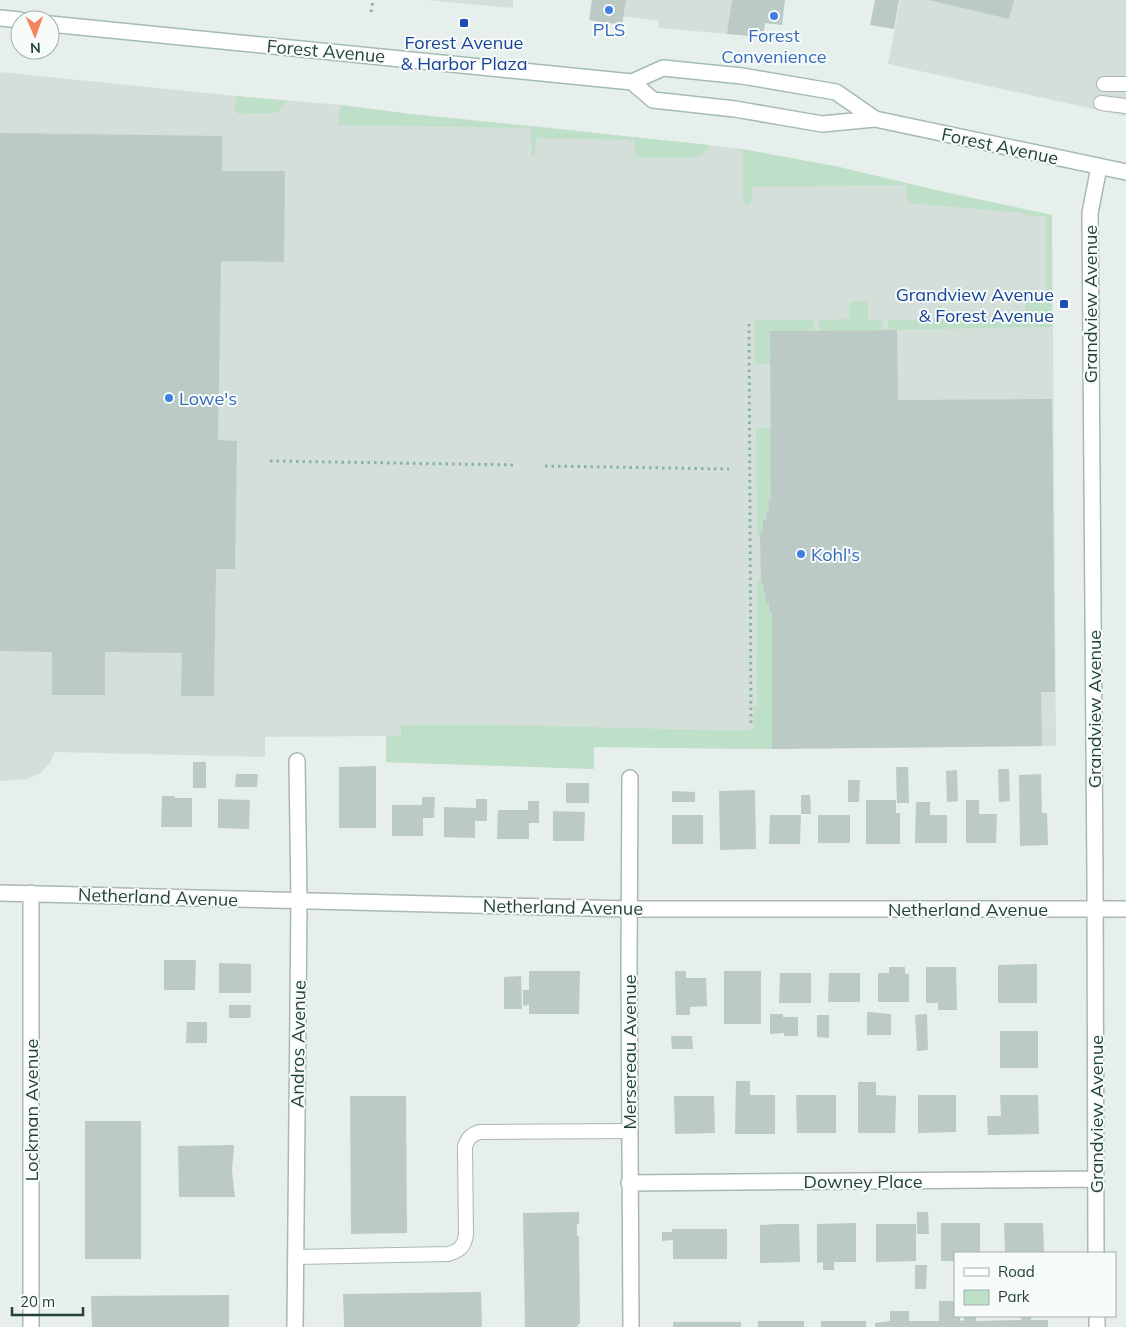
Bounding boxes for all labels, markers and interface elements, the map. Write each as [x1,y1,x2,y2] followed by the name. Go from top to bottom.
[603,4,615,16] marker: PLS
[10,10,60,60] north arrow
[768,10,780,22] marker: Forest Convenience
[458,17,470,29] marker: Forest Avenue & Harbor Plaza
[593,18,625,41] place label: PLS
[721,24,827,68] place label: Forest Convenience
[400,31,528,75] place label: Forest Avenue & Harbor Plaza
[266,34,386,68] street label: Forest Avenue
[30,39,41,57] text: N
[940,122,1060,170] street label: Forest Avenue
[1079,225,1102,383] street label: Grandview Avenue
[896,283,1054,327] place label: Grandview Avenue & Forest Avenue
[1058,298,1070,310] marker: Grandview Avenue & Forest Avenue
[179,387,237,410] place label: Lowe's
[163,392,175,404] marker: Lowe's
[811,543,860,566] place label: Kohl's
[795,548,807,560] marker: Kohl's
[1083,630,1106,788] street label: Grandview Avenue
[78,883,238,911] street label: Netherland Avenue
[483,894,643,920] street label: Netherland Avenue
[888,898,1048,921] street label: Netherland Avenue
[618,974,641,1130] street label: Mersereau Avenue
[285,980,311,1108] street label: Andros Avenue
[1085,1035,1108,1193] street label: Grandview Avenue
[20,1039,43,1181] street label: Lockman Avenue
[803,1170,923,1193] street label: Downey Place
[954,1252,1116,1317] legend
[998,1262,1035,1281] text: Road
[12,1284,84,1316] scale bar
[998,1287,1030,1306] text: Park
[20,1292,55,1311] text: 20 m

